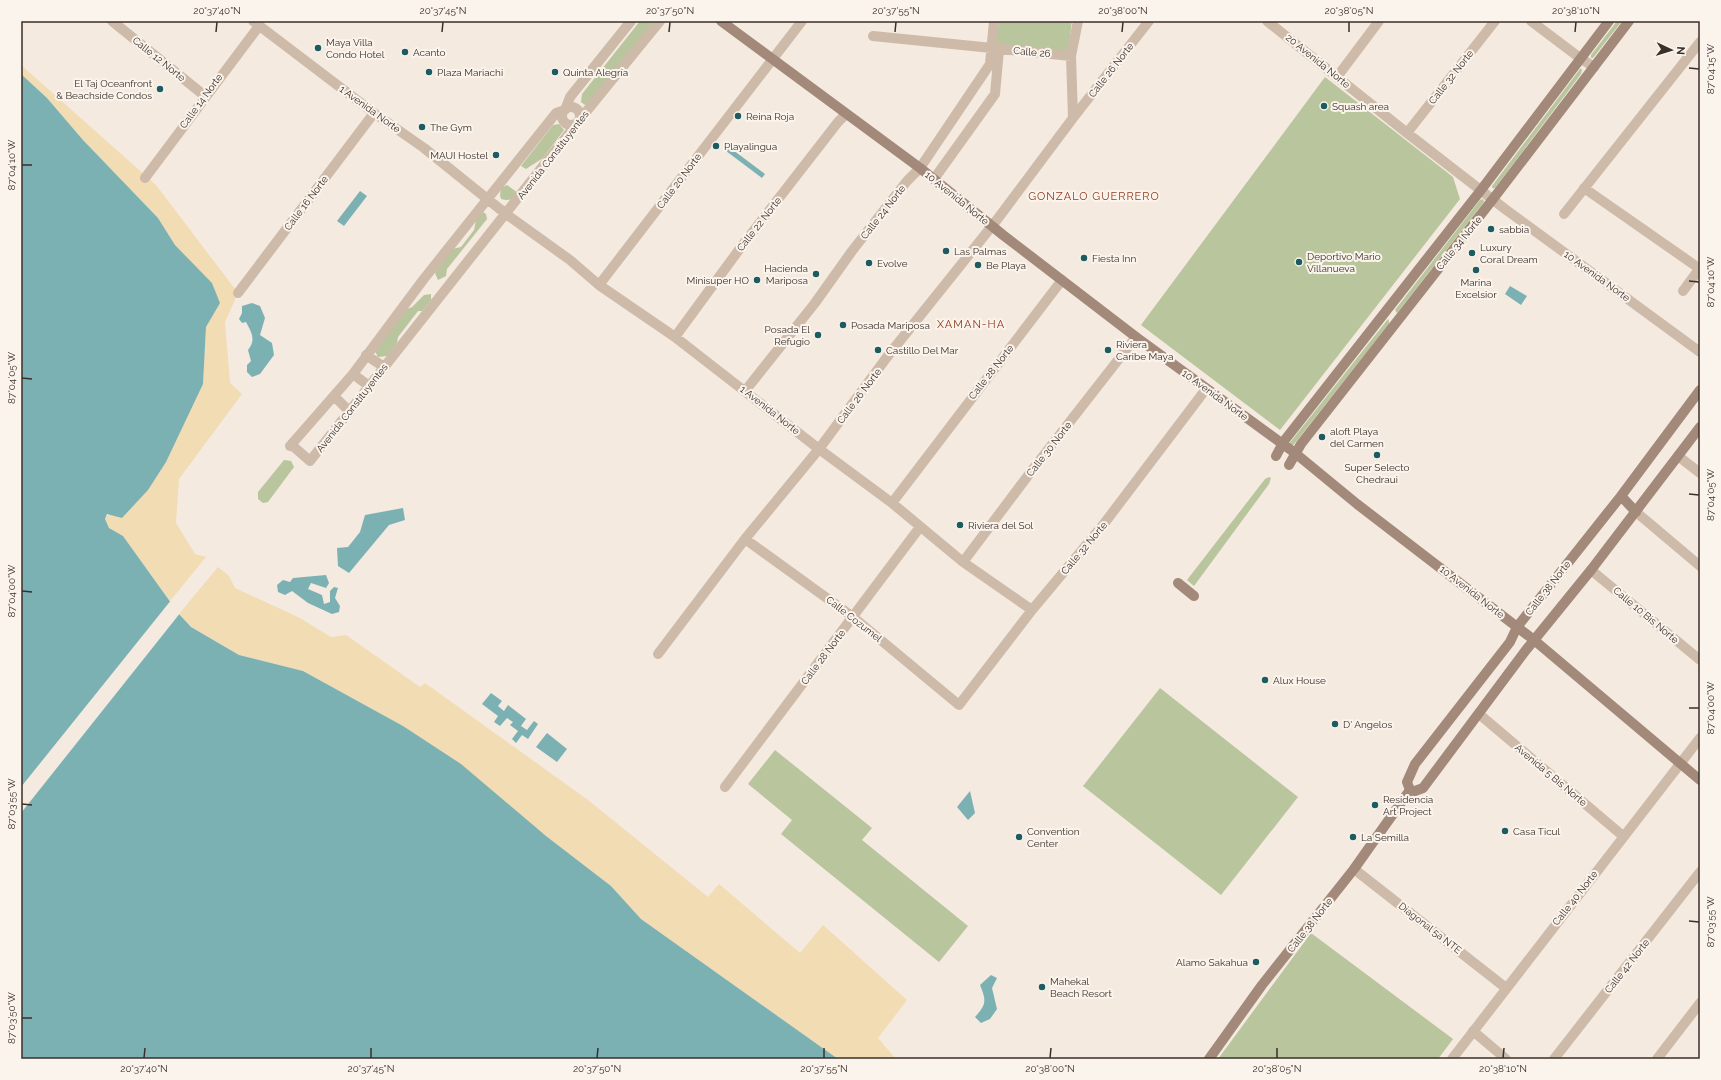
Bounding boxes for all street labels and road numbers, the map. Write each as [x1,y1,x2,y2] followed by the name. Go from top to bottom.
[1284,32,1352,90] street label: 20 Avenida Norte
[130,34,188,84] street label: Calle 12 Norte
[1086,40,1136,99] street label: Calle 26 Norte
[1013,45,1051,59] street label: Calle 26
[1427,48,1476,106] street label: Calle 32 Norte
[178,72,225,130] street label: Calle 14 Norte
[337,83,403,135] street label: 1 Avenida Norte
[515,109,591,201] street label: Avenida Constituyentes
[655,151,703,211] street label: Calle 20 Norte
[923,169,991,227] street label: 10 Avenida Norte
[282,174,330,232] street label: Calle 16 Norte
[858,183,908,241] street label: Calle 24 Norte
[735,195,784,253] street label: Calle 22 Norte
[1434,214,1484,272] street label: Calle 34 Norte
[1562,248,1632,304] street label: 10 Avenida Norte
[966,342,1016,401] street label: Calle 28 Norte
[314,362,390,454] street label: Avenida Constituyentes
[835,366,883,426] street label: Calle 26 Norte
[1180,367,1250,423] street label: 10 Avenida Norte
[738,383,802,437] street label: 1 Avenida Norte
[1024,419,1074,479] street label: Calle 30 Norte
[1059,519,1109,577] street label: Calle 32 Norte
[1523,558,1573,617] street label: Calle 38 Norte
[1438,563,1506,621] street label: 10 Avenida Norte
[1611,585,1681,646] street label: Calle 10 Bis Norte
[824,594,884,644] street label: Calle Cozumel
[799,627,847,687] street label: Calle 28 Norte
[1513,742,1589,808] street label: Avenida 5 Bis Norte
[1550,868,1600,928] street label: Calle 40 Norte
[1285,895,1335,954] street label: Calle 38 Norte
[1396,900,1464,956] street label: Diagonal 5a NTE
[1602,937,1652,995] street label: Calle 42 Norte

